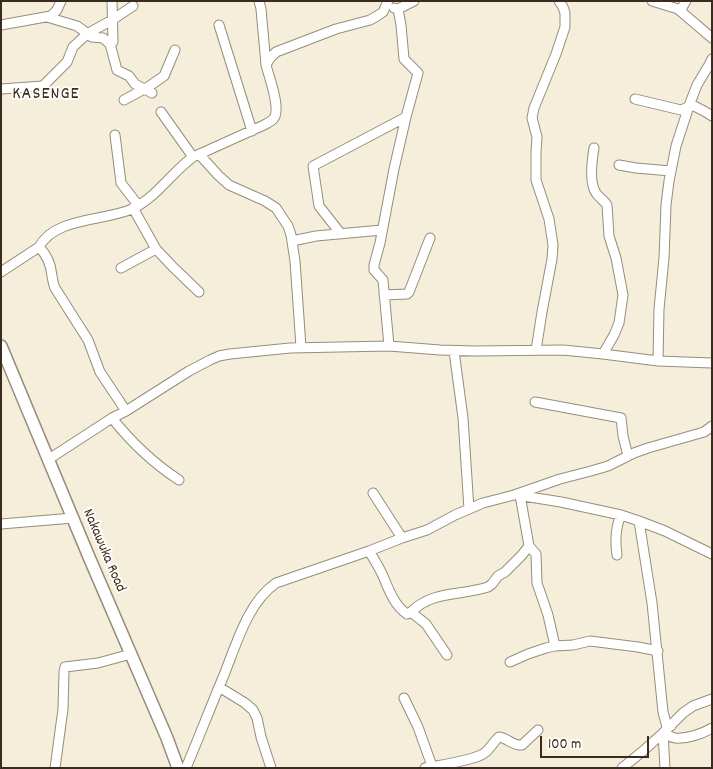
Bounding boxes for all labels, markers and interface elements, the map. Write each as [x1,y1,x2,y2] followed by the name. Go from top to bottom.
[11,85,81,107] district label: KASENGE
[77,507,129,595] street label: Nakawuka Road
[543,726,652,758] scale bar
[548,734,581,756] text: 100 m

